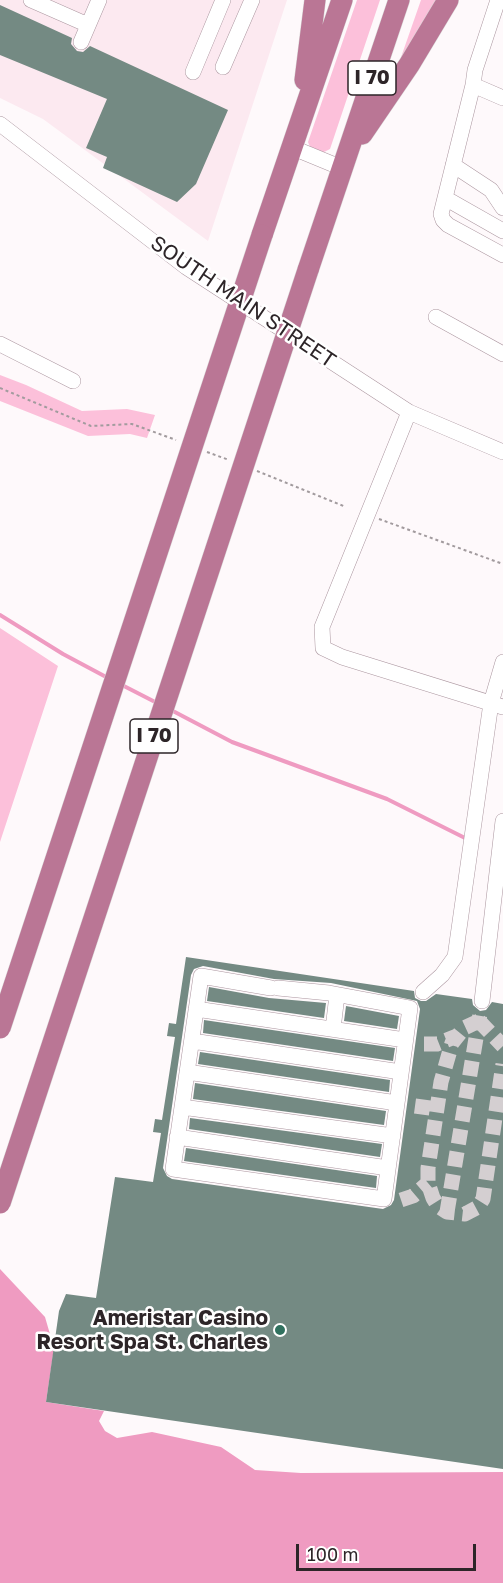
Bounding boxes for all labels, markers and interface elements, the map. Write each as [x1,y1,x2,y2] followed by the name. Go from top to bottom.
[348,61,396,95] road number: I 70
[146,231,340,373] street label: SOUTH MAIN STREET
[130,719,178,753] road number: I 70
[36,1305,268,1355] place label: Ameristar Casino Resort Spa St. Charles
[273,1323,287,1337] marker: Ameristar Casino Resort Spa St. Charles
[299,1532,479,1570] scale bar
[307,1543,358,1565] text: 100 m

